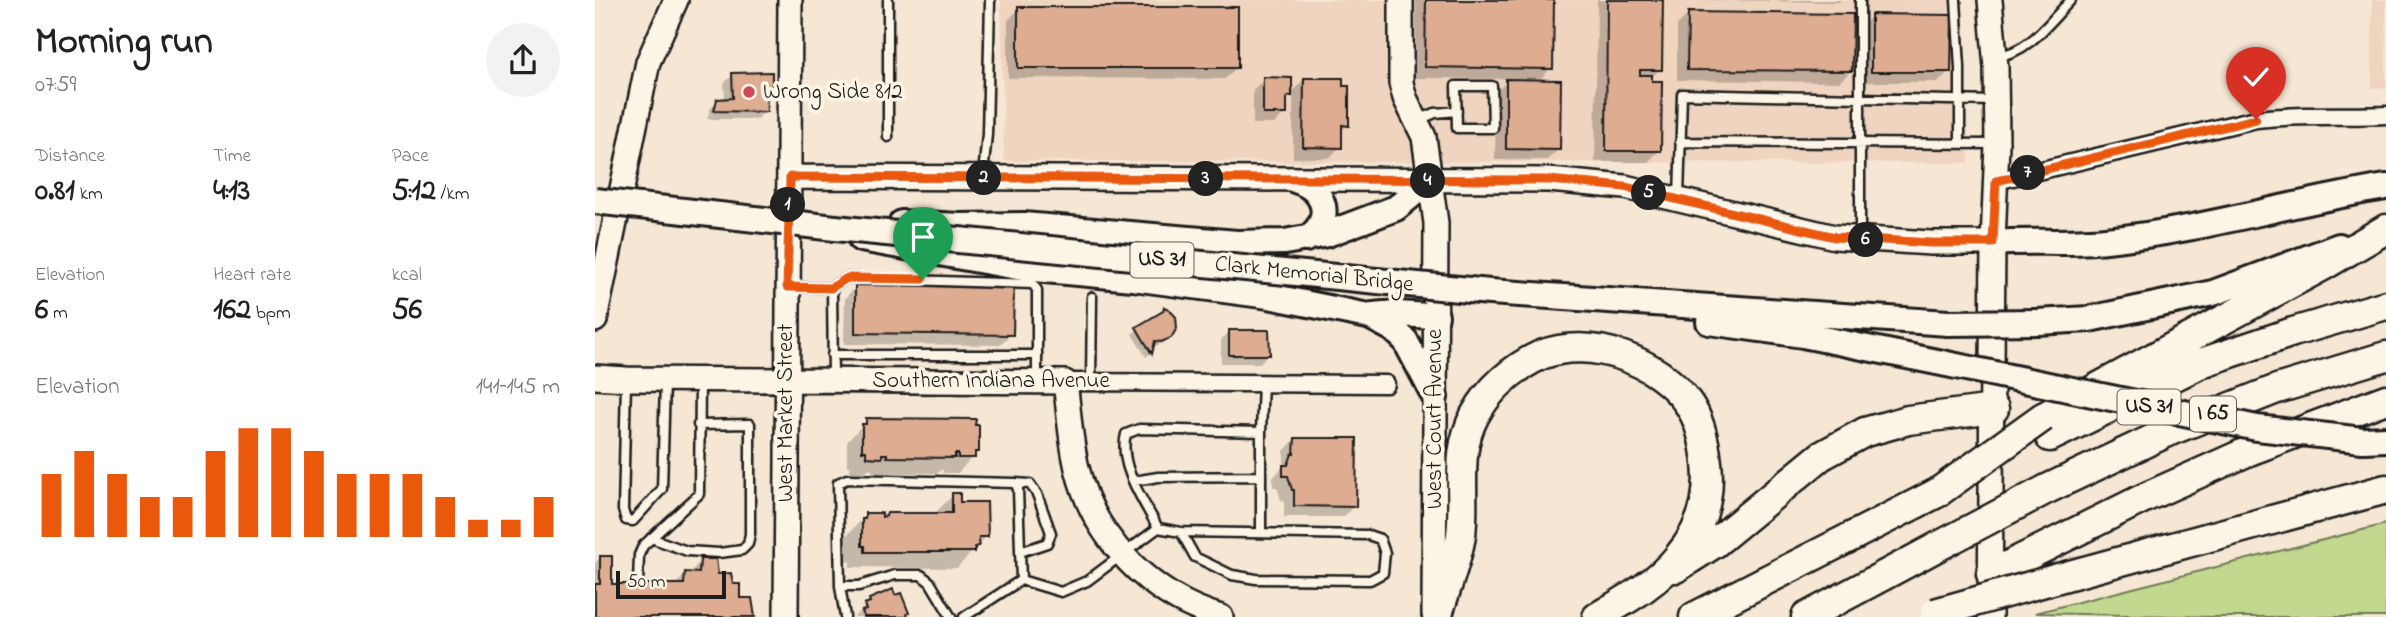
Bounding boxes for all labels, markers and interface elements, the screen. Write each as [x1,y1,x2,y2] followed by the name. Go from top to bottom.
[35,15,213,71] text: Morning run
[486,23,560,97] button: share
[2226,47,2286,119] pin
[2237,58,2275,96] icon: check
[35,69,76,102] text: 07:59
[763,76,903,110] place label: Wrong Side 812
[741,84,757,100] marker: Wrong Side 812
[35,143,105,170] text: Distance
[213,143,251,170] text: Time
[392,143,429,170] text: Pace
[2011,156,2045,190] pin: 7
[2024,159,2031,186] text: 7
[967,160,1001,196] pin: 2
[1189,162,1223,196] pin: 3
[979,164,988,191] text: 2
[1411,164,1445,198] pin: 4
[1202,165,1209,192] text: 3
[1424,167,1431,194] text: 4
[35,170,75,214] text: 0.81
[213,170,250,214] text: 4:13
[392,170,436,214] text: 5:12
[1631,176,1667,210] pin: 5
[1643,179,1654,206] text: 5
[75,181,103,208] text: km
[436,181,470,208] text: /km
[771,188,805,222] pin: 1
[784,191,791,218] text: 1
[893,207,953,279] pin
[904,218,942,256] icon: arrive
[1849,222,1883,258] pin: 6
[1861,226,1870,253] text: 6
[1131,243,1193,278] road number: US 31
[1213,248,1416,303] street label: Clark Memorial Bridge
[35,262,105,289] text: Elevation
[213,262,291,289] text: Heart rate
[392,262,422,289] text: kcal
[35,289,48,333] text: 6
[213,289,251,333] text: 162
[392,289,422,333] text: 56
[48,300,68,327] text: m
[251,300,291,327] text: bpm
[770,323,803,502] street label: West Market Street
[1419,328,1452,509] street label: West Court Avenue
[872,365,1110,398] street label: Southern Indiana Avenue
[35,371,120,404] text: Elevation
[476,371,560,404] text: 141–145 m
[2117,390,2181,424] road number: US 31
[2190,396,2236,432] road number: I 65
[616,568,726,600] scale bar
[627,569,666,596] text: 50 m

